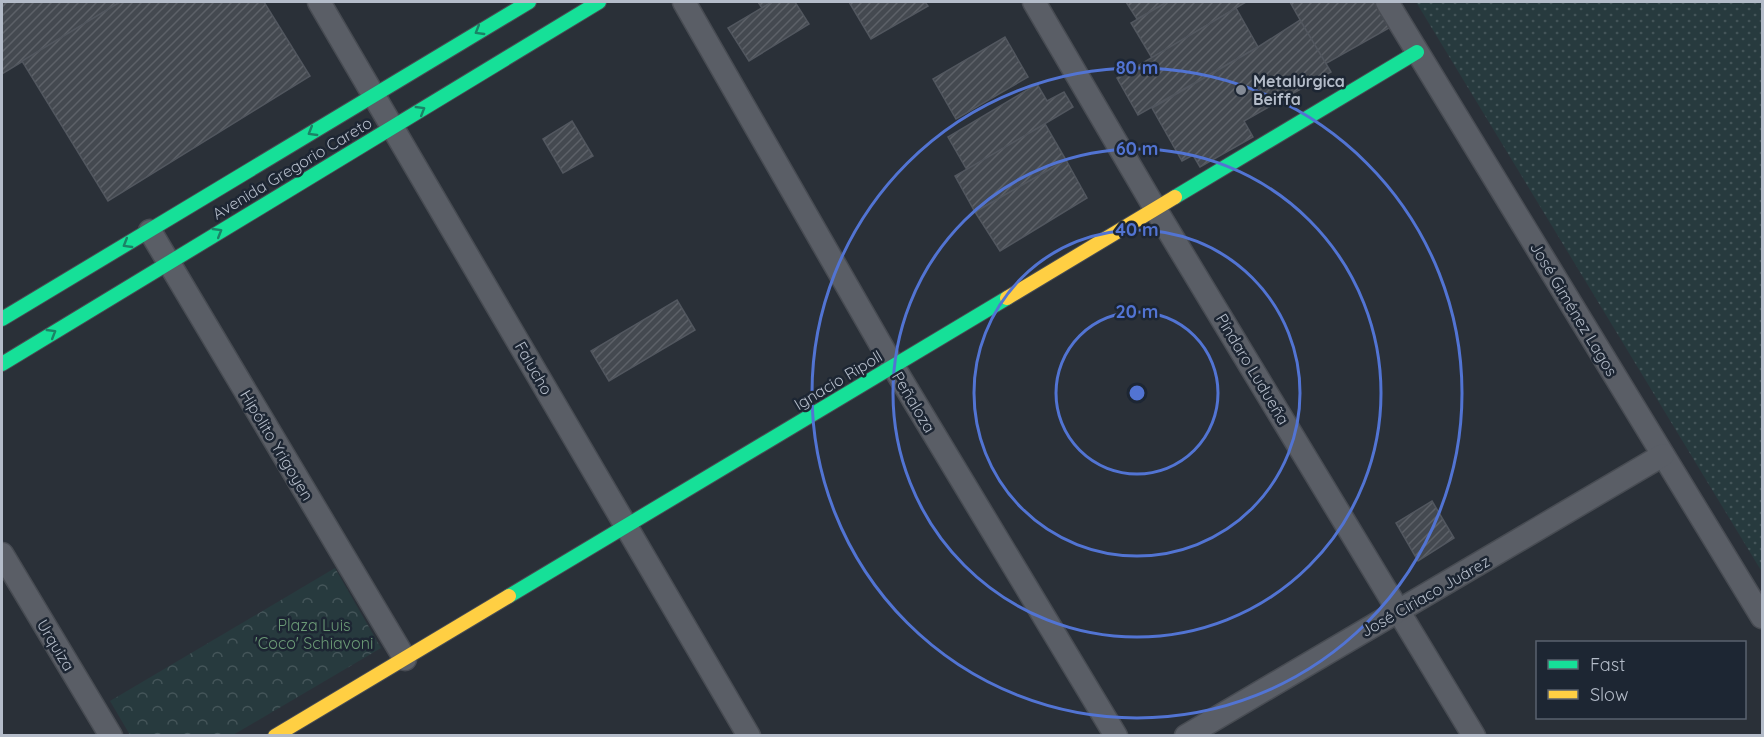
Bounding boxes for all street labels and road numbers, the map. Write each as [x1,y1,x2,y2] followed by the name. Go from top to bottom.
[209,112,375,224] street label: Avenida Gregorio Careto
[1526,238,1622,380] street label: José Giménez Lagos
[1212,310,1294,428] street label: Píndaro Ludueña
[511,338,557,398] street label: Falucho
[790,346,886,414] street label: Ignacio Ripoll
[888,368,940,436] street label: Peñaloza
[236,386,318,504] street label: Hipólito Yrigoyen
[1357,551,1493,641] street label: José Ciriaco Juárez
[33,616,79,674] street label: Urquiza

